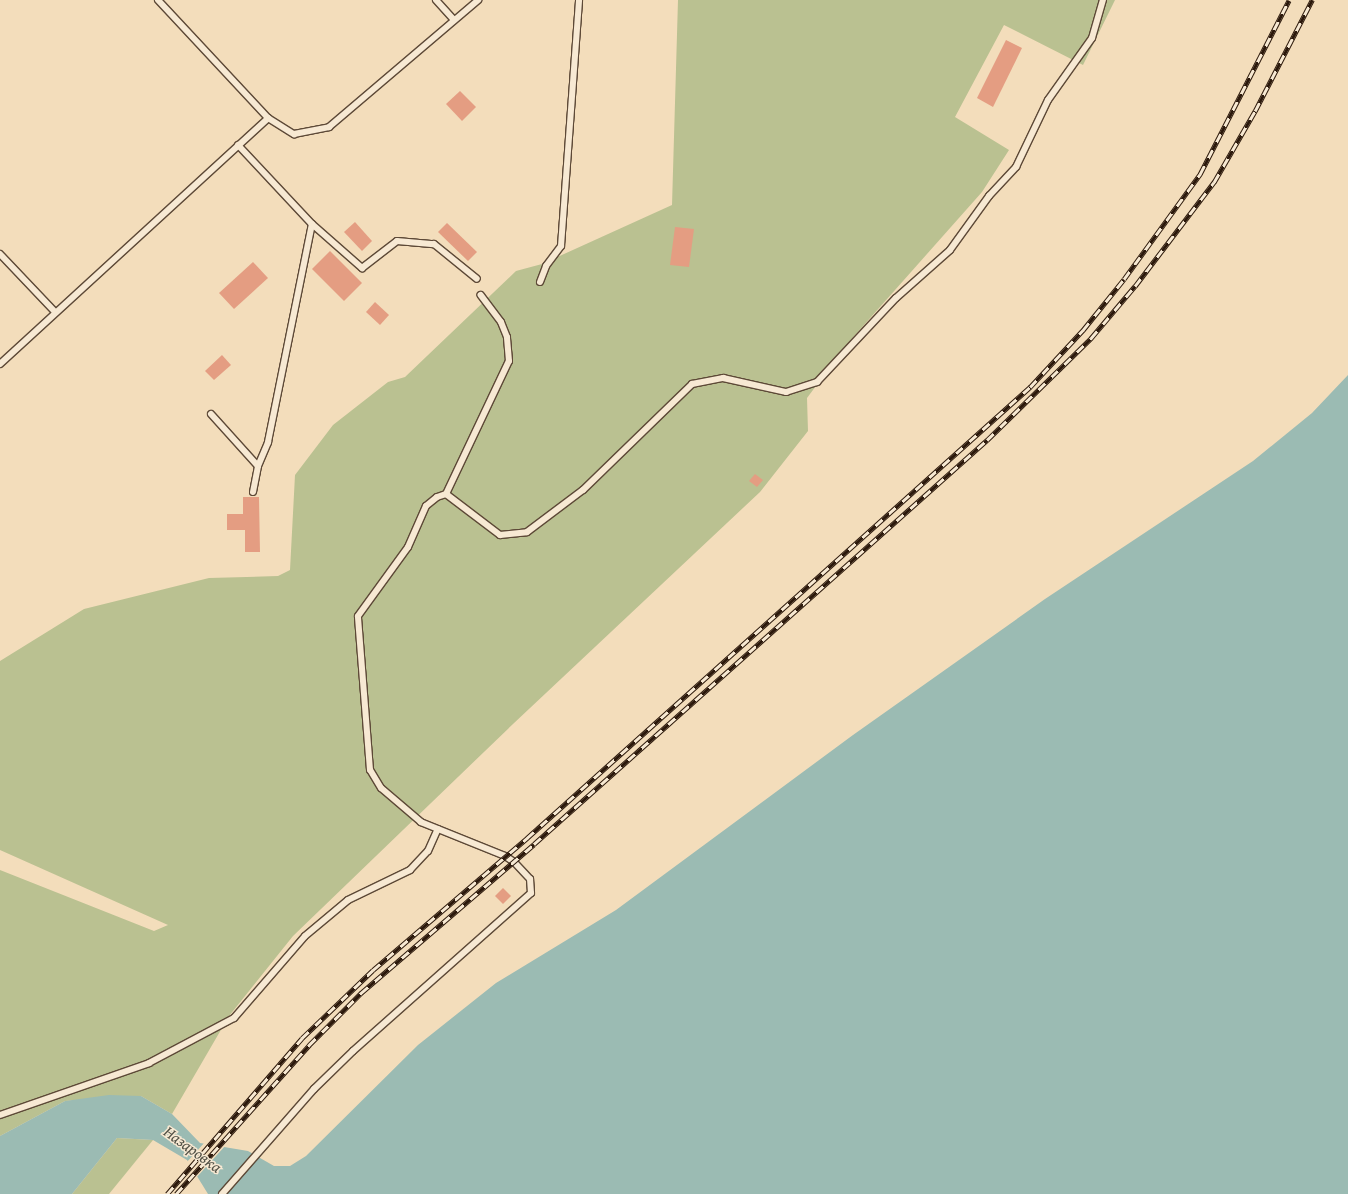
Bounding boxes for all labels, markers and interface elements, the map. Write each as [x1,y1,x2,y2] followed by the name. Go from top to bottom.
[160,1122,226,1176] water label: Назаровка

